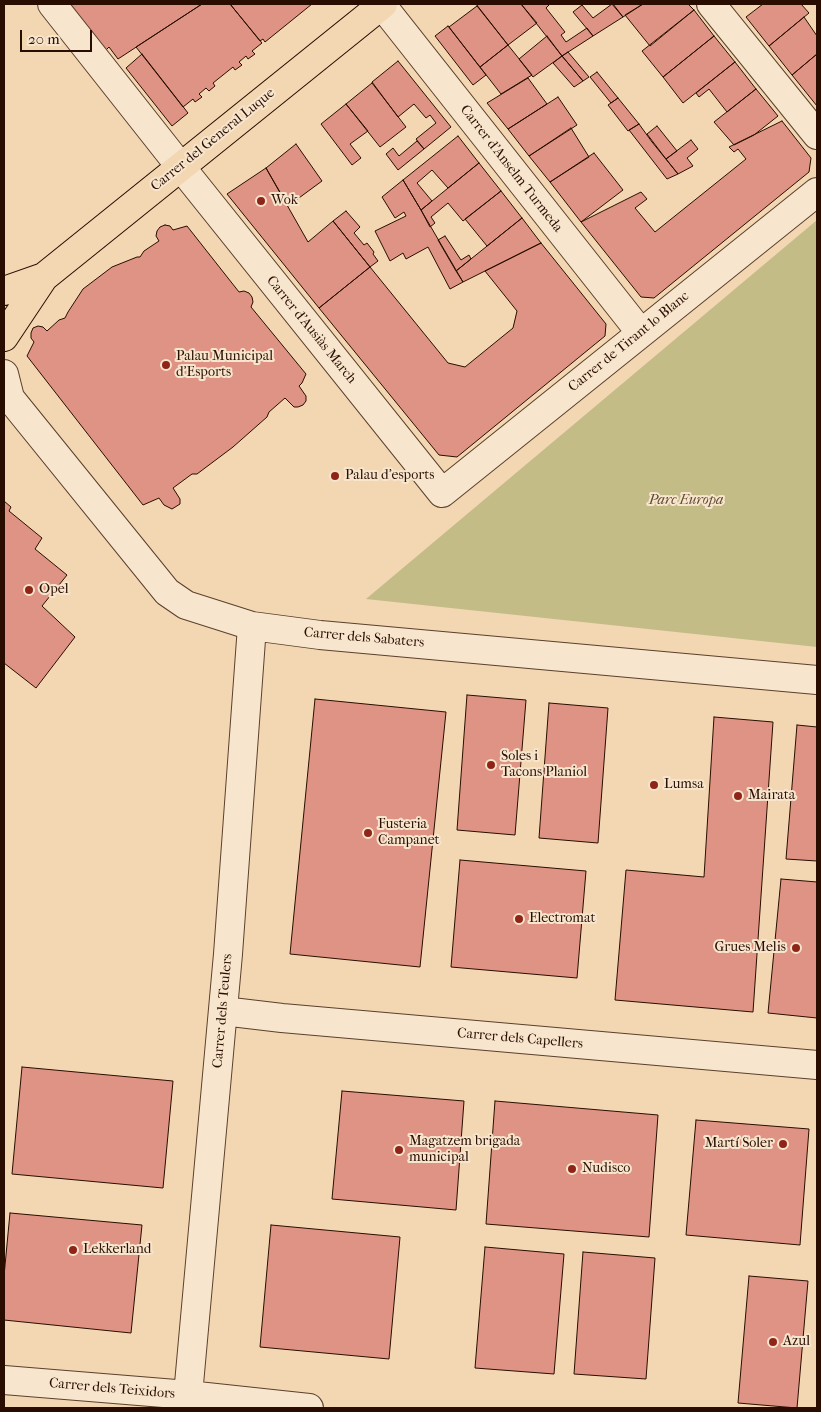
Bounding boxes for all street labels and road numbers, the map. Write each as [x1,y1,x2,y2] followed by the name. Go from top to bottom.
[148,85,278,195] street label: Carrer del General Luque
[456,102,566,236] street label: Carrer d'Anselm Turmeda
[262,273,360,387] street label: Carrer d'Ausiàs March
[565,288,693,396] street label: Carrer de Tirant lo Blanc
[303,624,425,652] street label: Carrer dels Sabaters
[210,953,236,1069] street label: Carrer dels Teulers
[456,1025,584,1053] street label: Carrer dels Capellers
[48,1375,176,1403] street label: Carrer dels Teixidors

